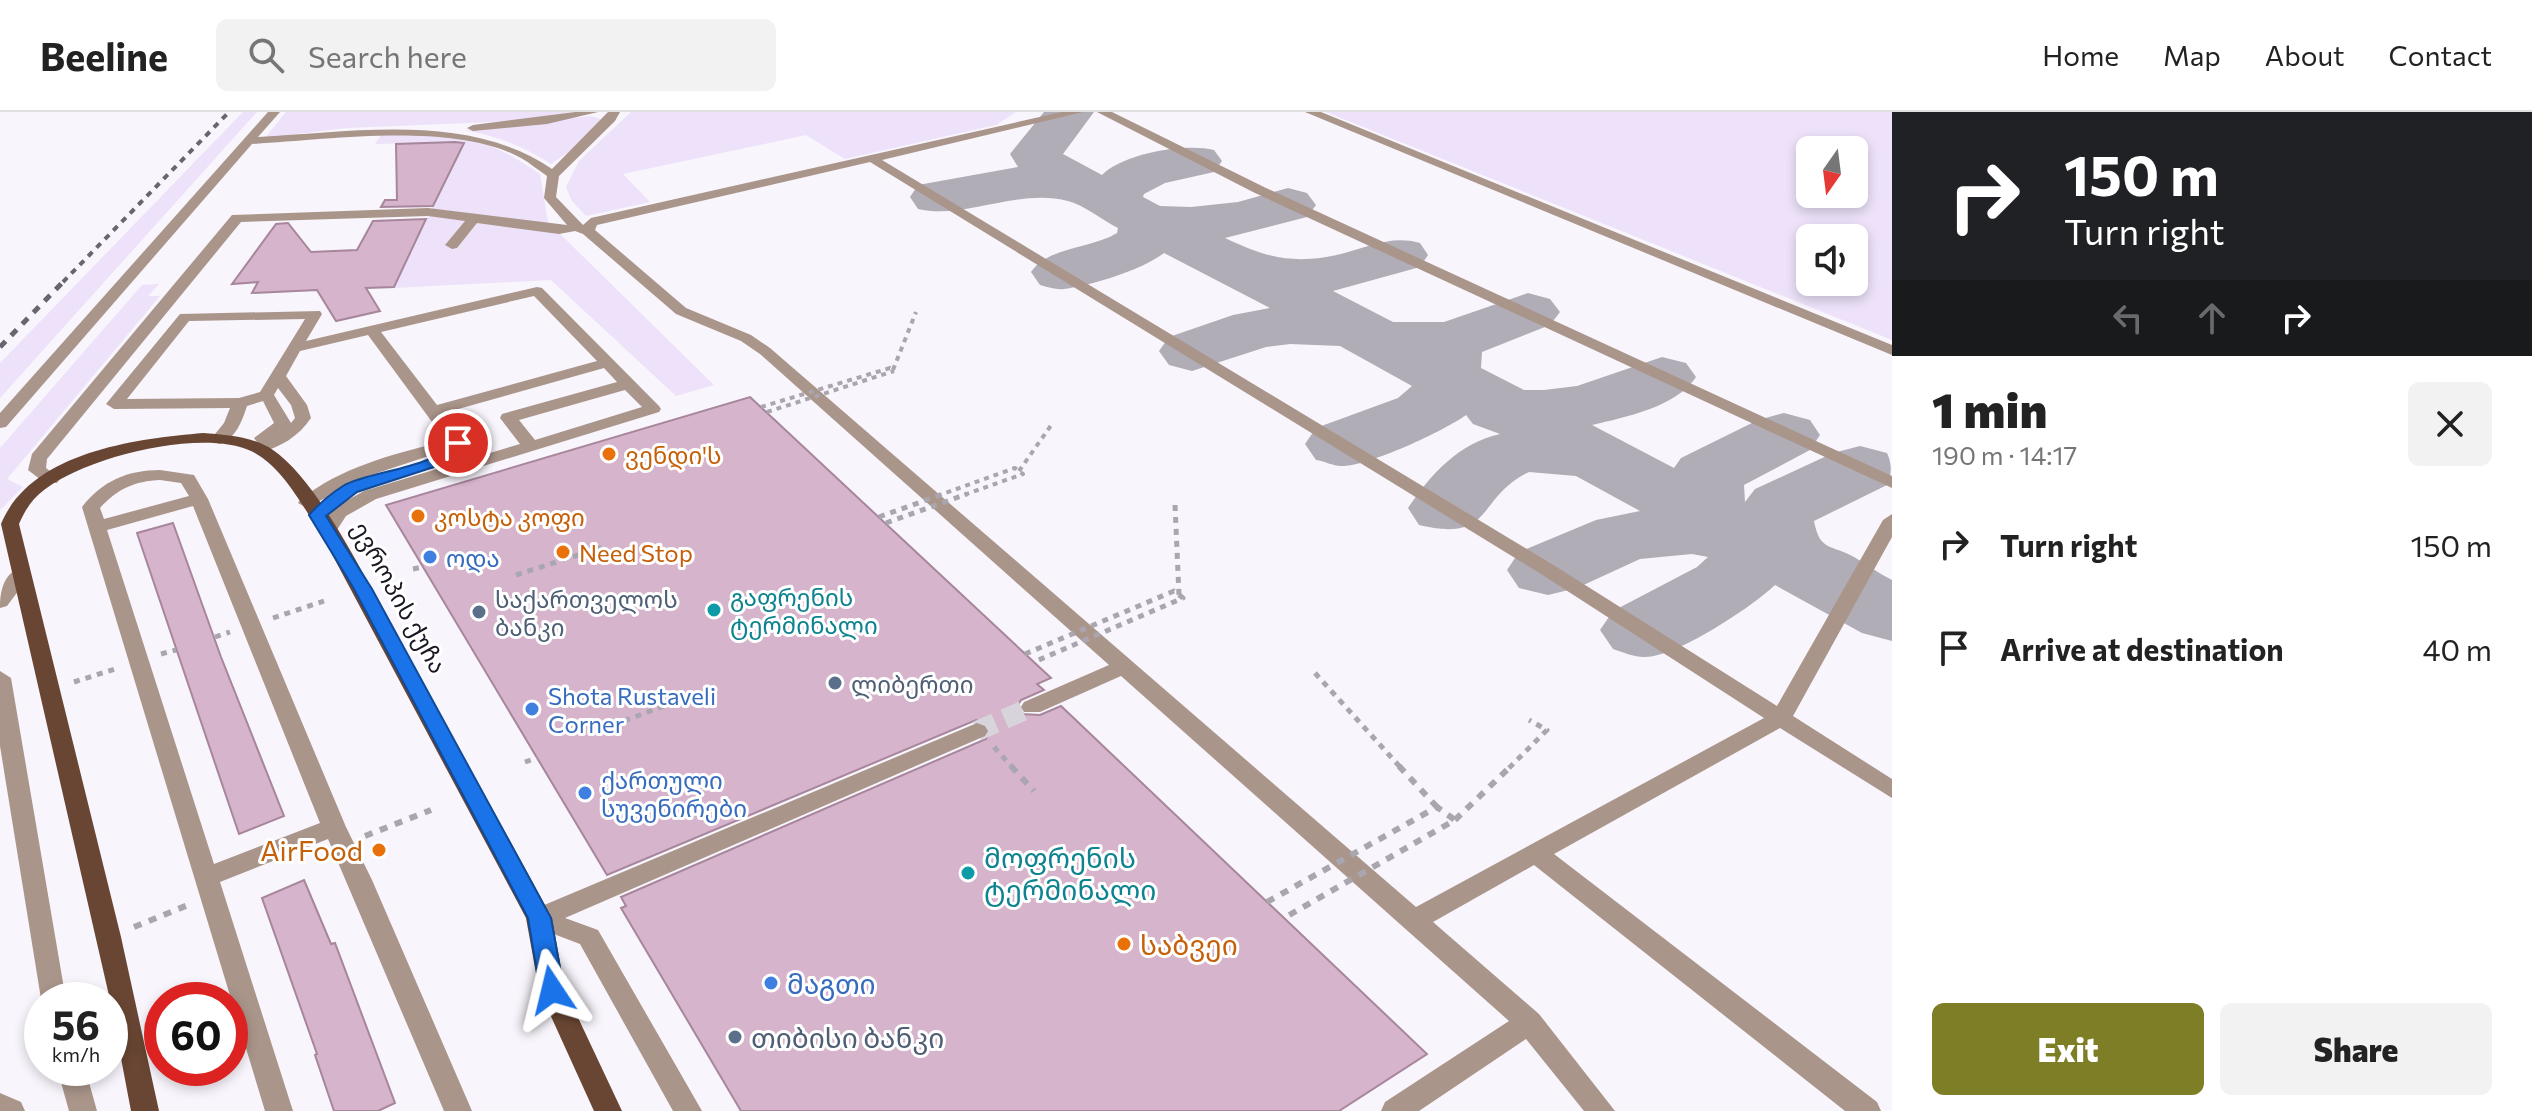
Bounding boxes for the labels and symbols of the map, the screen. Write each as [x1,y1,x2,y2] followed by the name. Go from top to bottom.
[1796,136,1868,208] north arrow
[424,409,492,477] pin
[625,440,722,470] place label: ვენდი'ს
[600,445,618,463] marker: ვენდი'ს
[434,502,585,532] place label: კოსტა კოფი
[409,507,427,525] marker: კოსტა კოფი
[345,516,454,678] street label: ევროპის ქუჩა
[579,538,693,567] place label: Need Stop
[446,543,500,573] place label: ოდა
[554,543,572,561] marker: Need Stop
[421,548,439,566] marker: ოდა
[730,582,878,640] place label: გაფრენის ტერმინალი
[495,584,678,642] place label: საქართველოს ბანკი
[705,601,723,619] marker: გაფრენის ტერმინალი
[470,603,488,621] marker: საქართველოს ბანკი
[851,669,974,699] place label: ლიბერთი
[826,674,844,692] marker: ლიბერთი
[548,681,716,738] place label: Shota Rustaveli Corner
[523,700,541,718] marker: Shota Rustaveli Corner
[601,765,747,823] place label: ქართული სუვენირები
[576,784,594,802] marker: ქართული სუვენირები
[260,833,363,867] place label: AirFood
[984,840,1156,907] place label: მოფრენის ტერმინალი
[370,841,388,859] marker: AirFood
[959,864,977,882] marker: მოფრენის ტერმინალი
[1140,927,1238,962] place label: საბვეი
[1115,935,1133,953] marker: საბვეი
[510,948,594,1032] position arrow
[787,966,876,1001] place label: მაგთი
[762,974,780,992] marker: მაგთი
[144,982,248,1086] speed limit sign: 60
[751,1020,944,1055] place label: თიბისი ბანკი
[726,1028,744,1046] marker: თიბისი ბანკი

